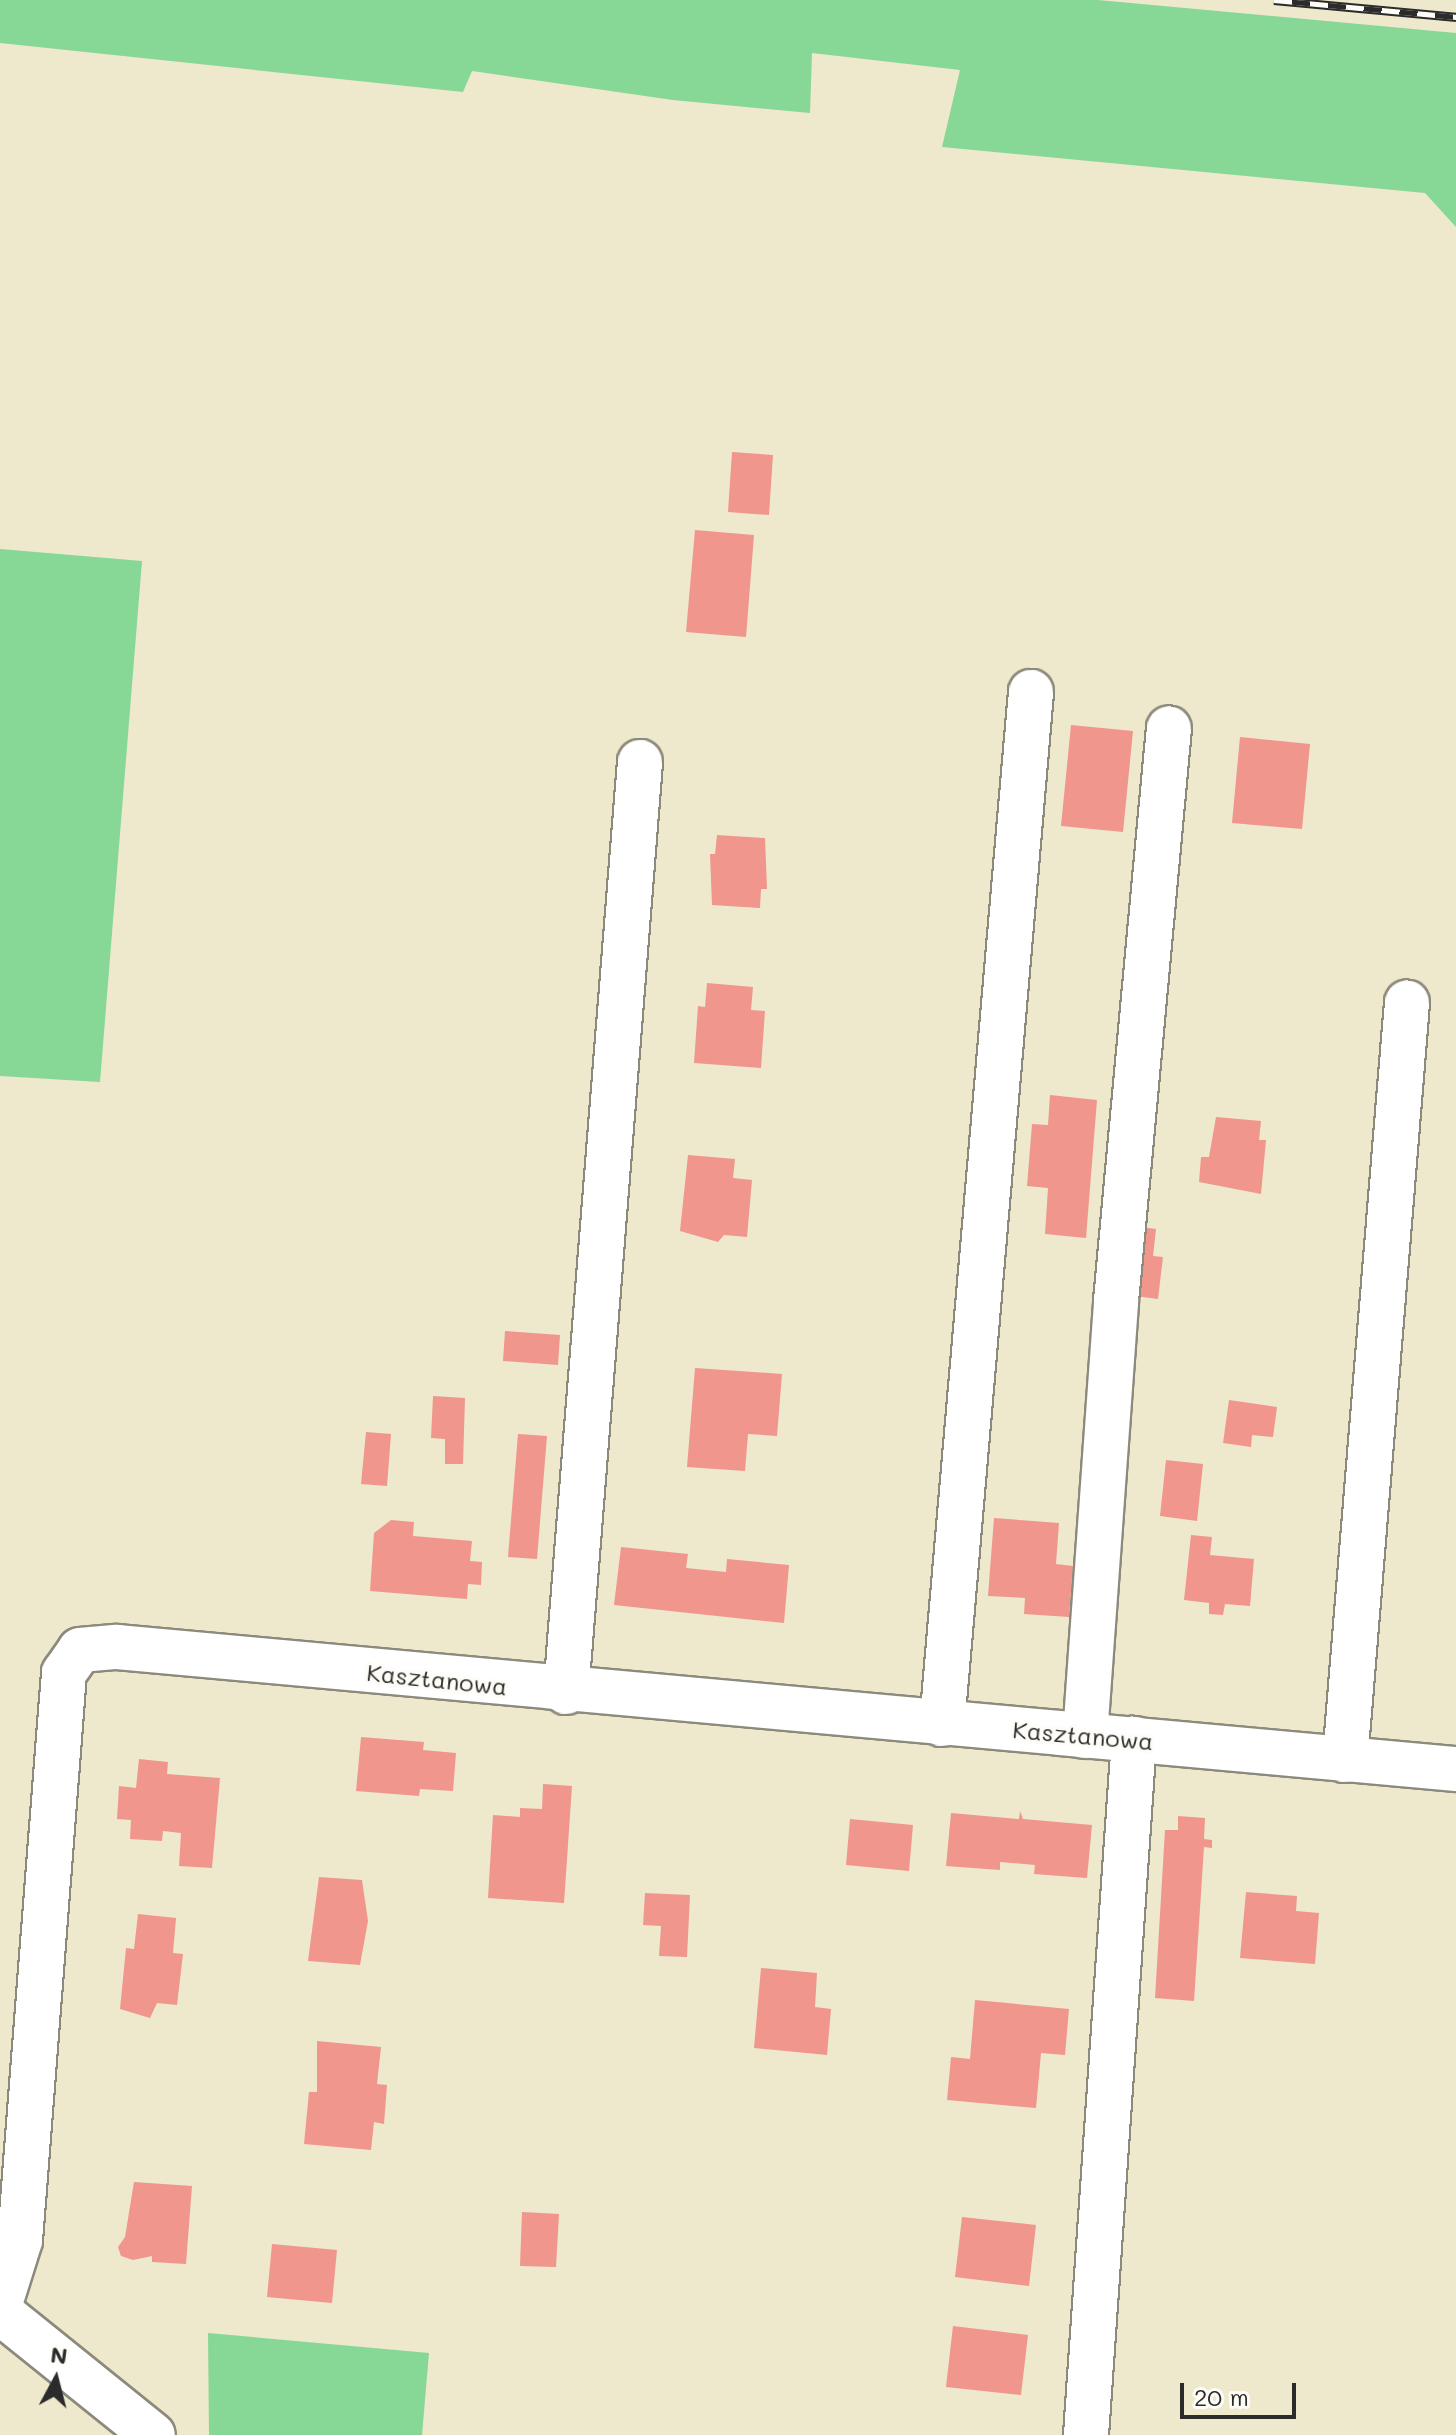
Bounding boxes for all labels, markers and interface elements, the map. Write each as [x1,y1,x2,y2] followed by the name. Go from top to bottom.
[365,1657,509,1701] street label: Kasztanowa
[1011,1715,1155,1755] street label: Kasztanowa
[16,2339,96,2419] north arrow
[49,2339,69,2370] text: N
[1184,2367,1300,2417] scale bar
[1194,2381,1249,2412] text: 20 m

